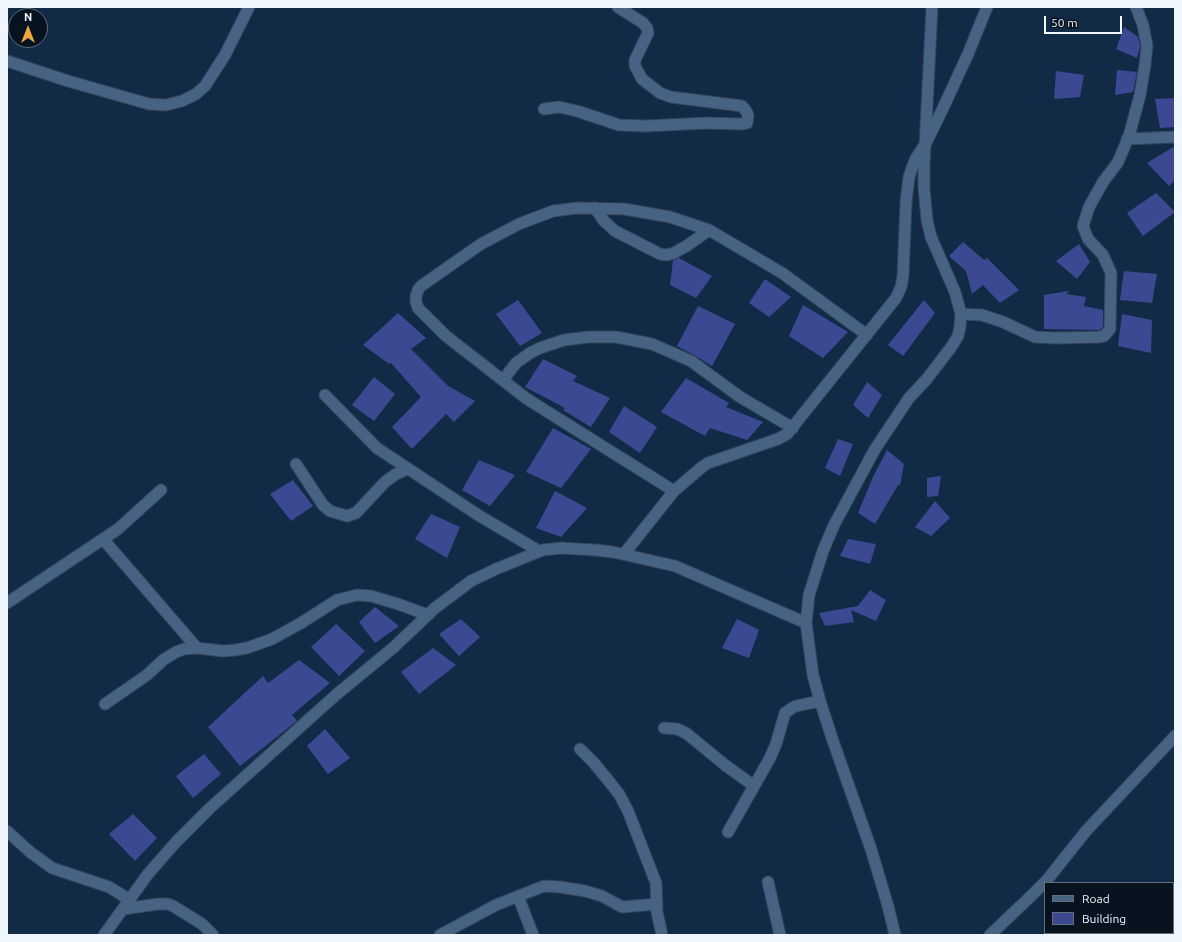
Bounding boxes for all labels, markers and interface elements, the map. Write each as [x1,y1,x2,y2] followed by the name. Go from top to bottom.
[8,8,48,48] north arrow
[1046,8,1124,34] scale bar
[24,11,32,23] text: N
[1051,16,1078,29] text: 50 m
[1044,882,1174,934] legend
[1082,892,1110,905] text: Road
[1082,912,1126,925] text: Building

